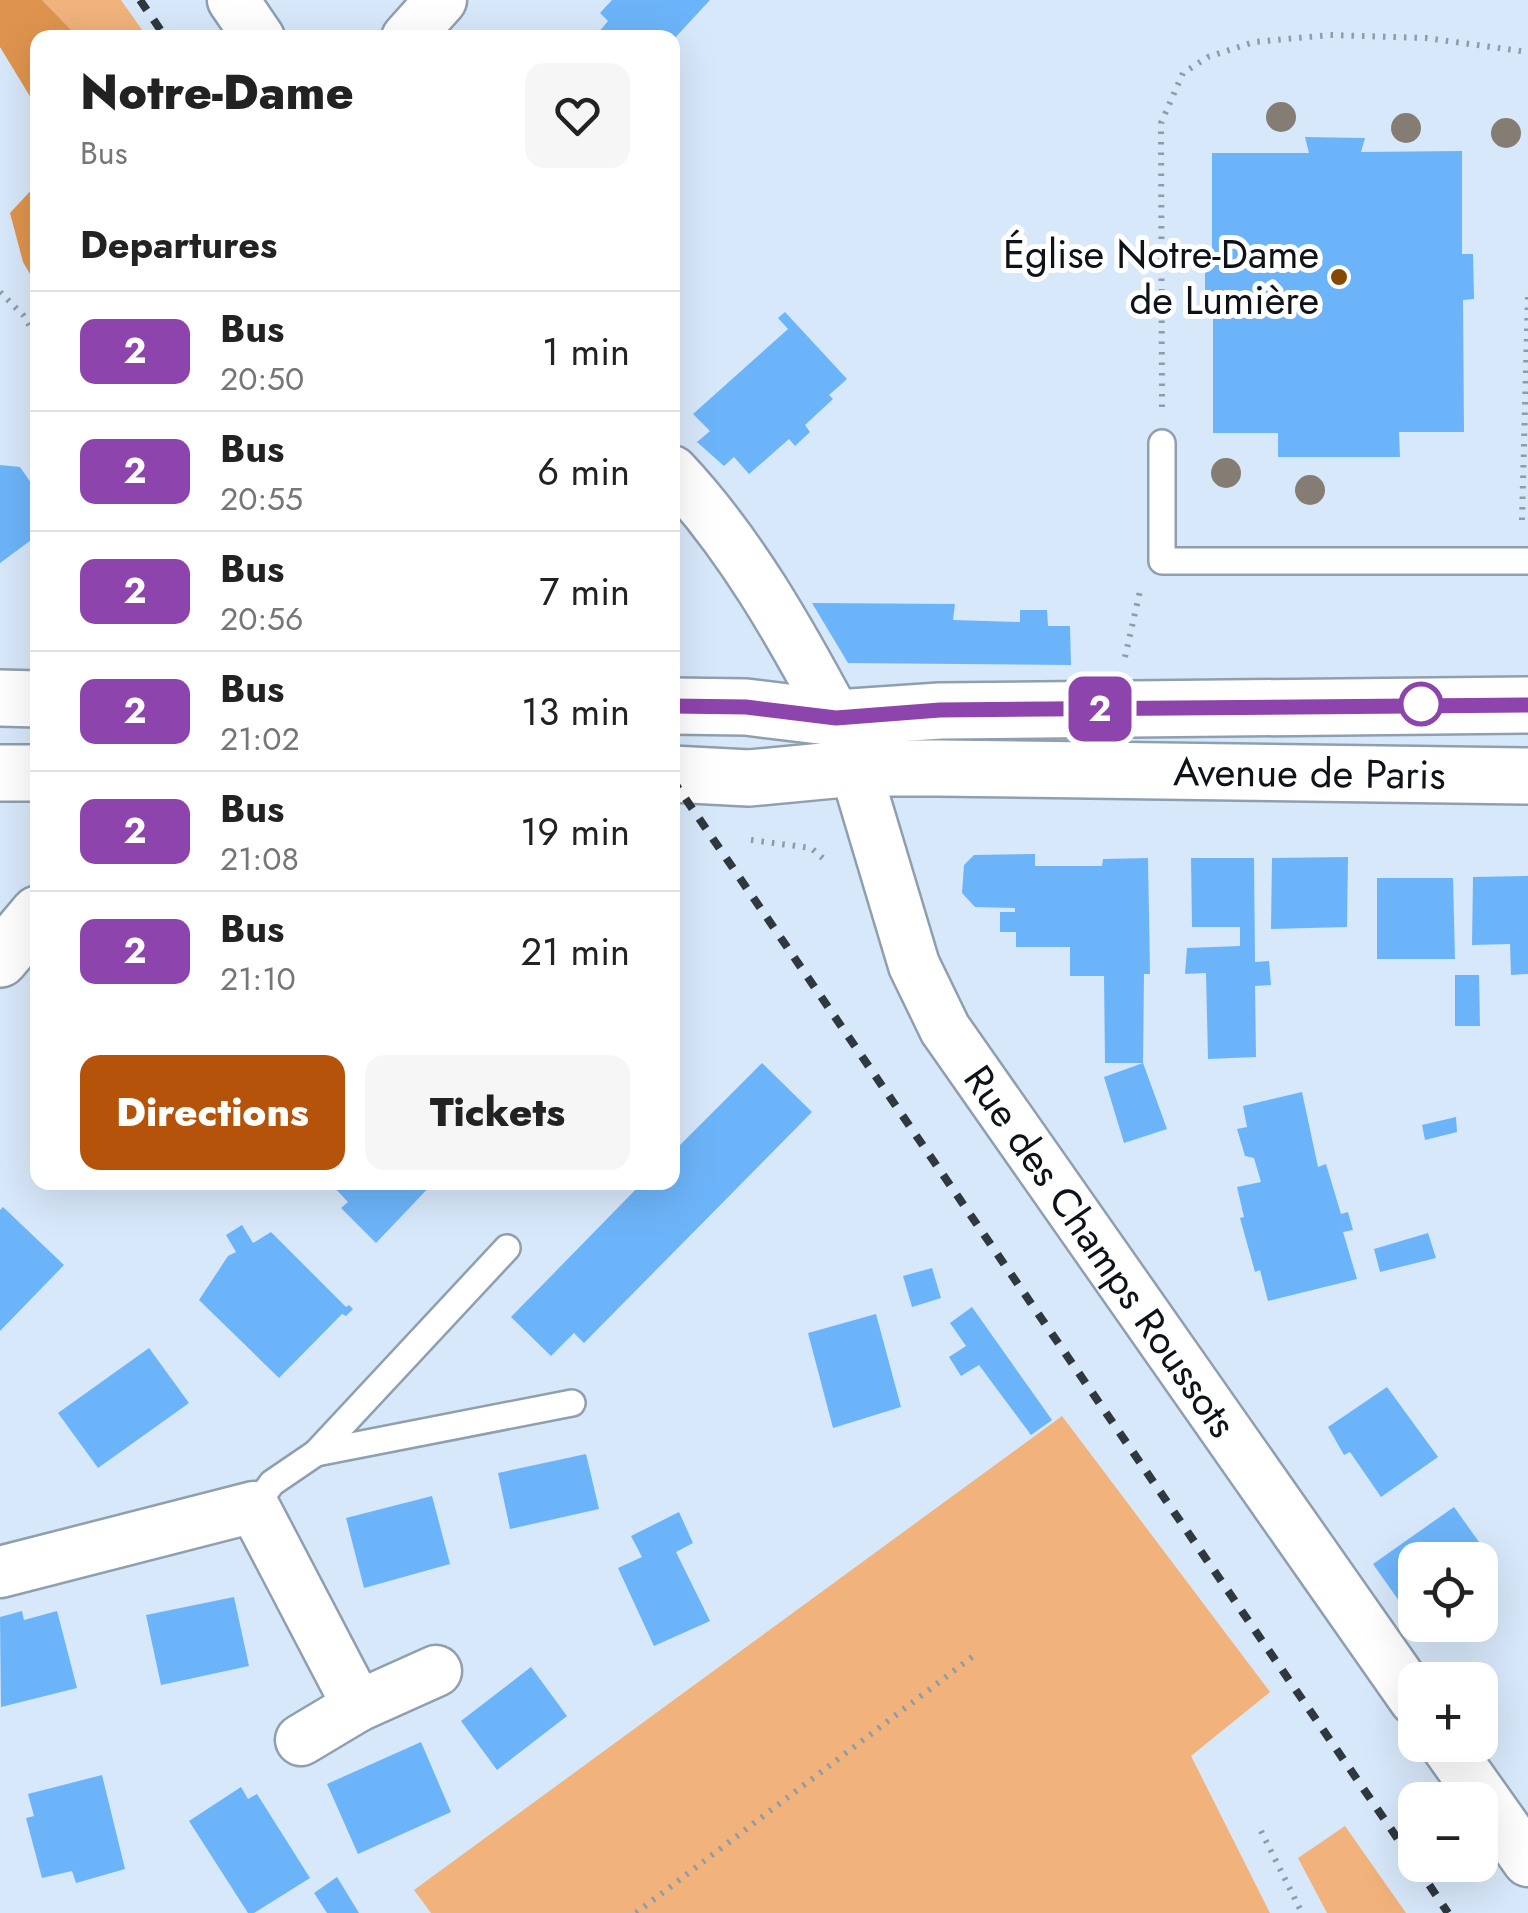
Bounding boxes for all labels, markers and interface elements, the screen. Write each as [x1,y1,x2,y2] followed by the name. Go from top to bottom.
[80,58,354,127] text: Notre-Dame
[525,63,630,168] button: heart
[80,130,128,176] text: Bus
[80,217,277,272] text: Departures
[1003,225,1319,329] place label: Église Notre-Dame de Lumière
[1328,266,1350,288] marker: Église Notre-Dame de Lumière
[220,301,284,356] text: Bus
[542,324,630,379] text: 1 min
[124,326,146,376] text: 2
[220,356,304,402] text: 20:50
[220,421,284,476] text: Bus
[537,444,630,499] text: 6 min
[124,446,146,496] text: 2
[220,476,303,522] text: 20:55
[220,541,284,596] text: Bus
[539,564,630,619] text: 7 min
[124,566,146,616] text: 2
[220,596,304,642] text: 20:56
[220,661,284,716] text: Bus
[1068,676,1132,742] line badge: 2
[1400,683,1442,725] unlabelled marker
[521,684,630,739] text: 13 min
[1089,684,1111,734] text: 2
[124,686,146,736] text: 2
[220,716,300,762] text: 21:02
[1173,742,1446,804] street label: Avenue de Paris
[220,781,284,836] text: Bus
[520,804,630,859] text: 19 min
[124,806,146,856] text: 2
[220,836,299,882] text: 21:08
[220,901,284,956] text: Bus
[520,924,630,979] text: 21 min
[124,926,146,976] text: 2
[220,956,296,1002] text: 21:10
[950,1053,1251,1449] street label: Rue des Champs Roussots
[80,1055,345,1170] button: Directions
[365,1055,630,1170] button: Tickets
[1398,1542,1498,1882] map controls
[1398,1542,1498,1642] button: locate
[1398,1662,1498,1762] button: +
[1398,1782,1498,1882] button: −

